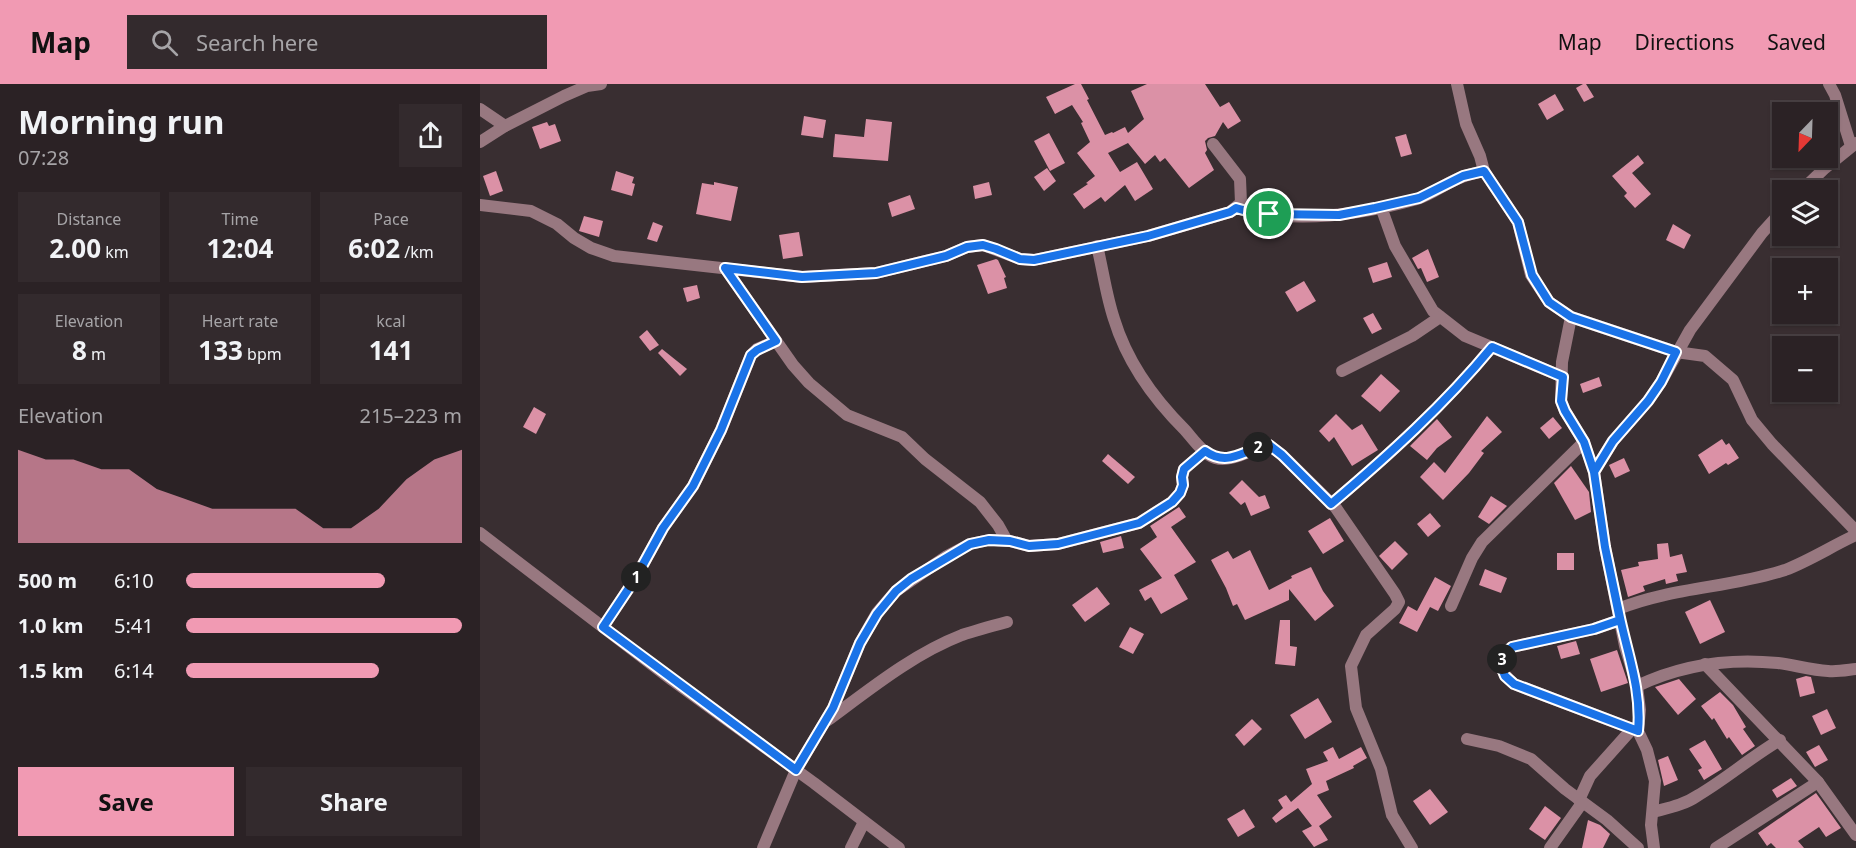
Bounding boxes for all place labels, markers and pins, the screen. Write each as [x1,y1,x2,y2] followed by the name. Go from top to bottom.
[1243,188,1294,239] pin
[1243,432,1273,462] pin: 2
[621,562,651,592] pin: 1
[1487,644,1517,674] pin: 3

